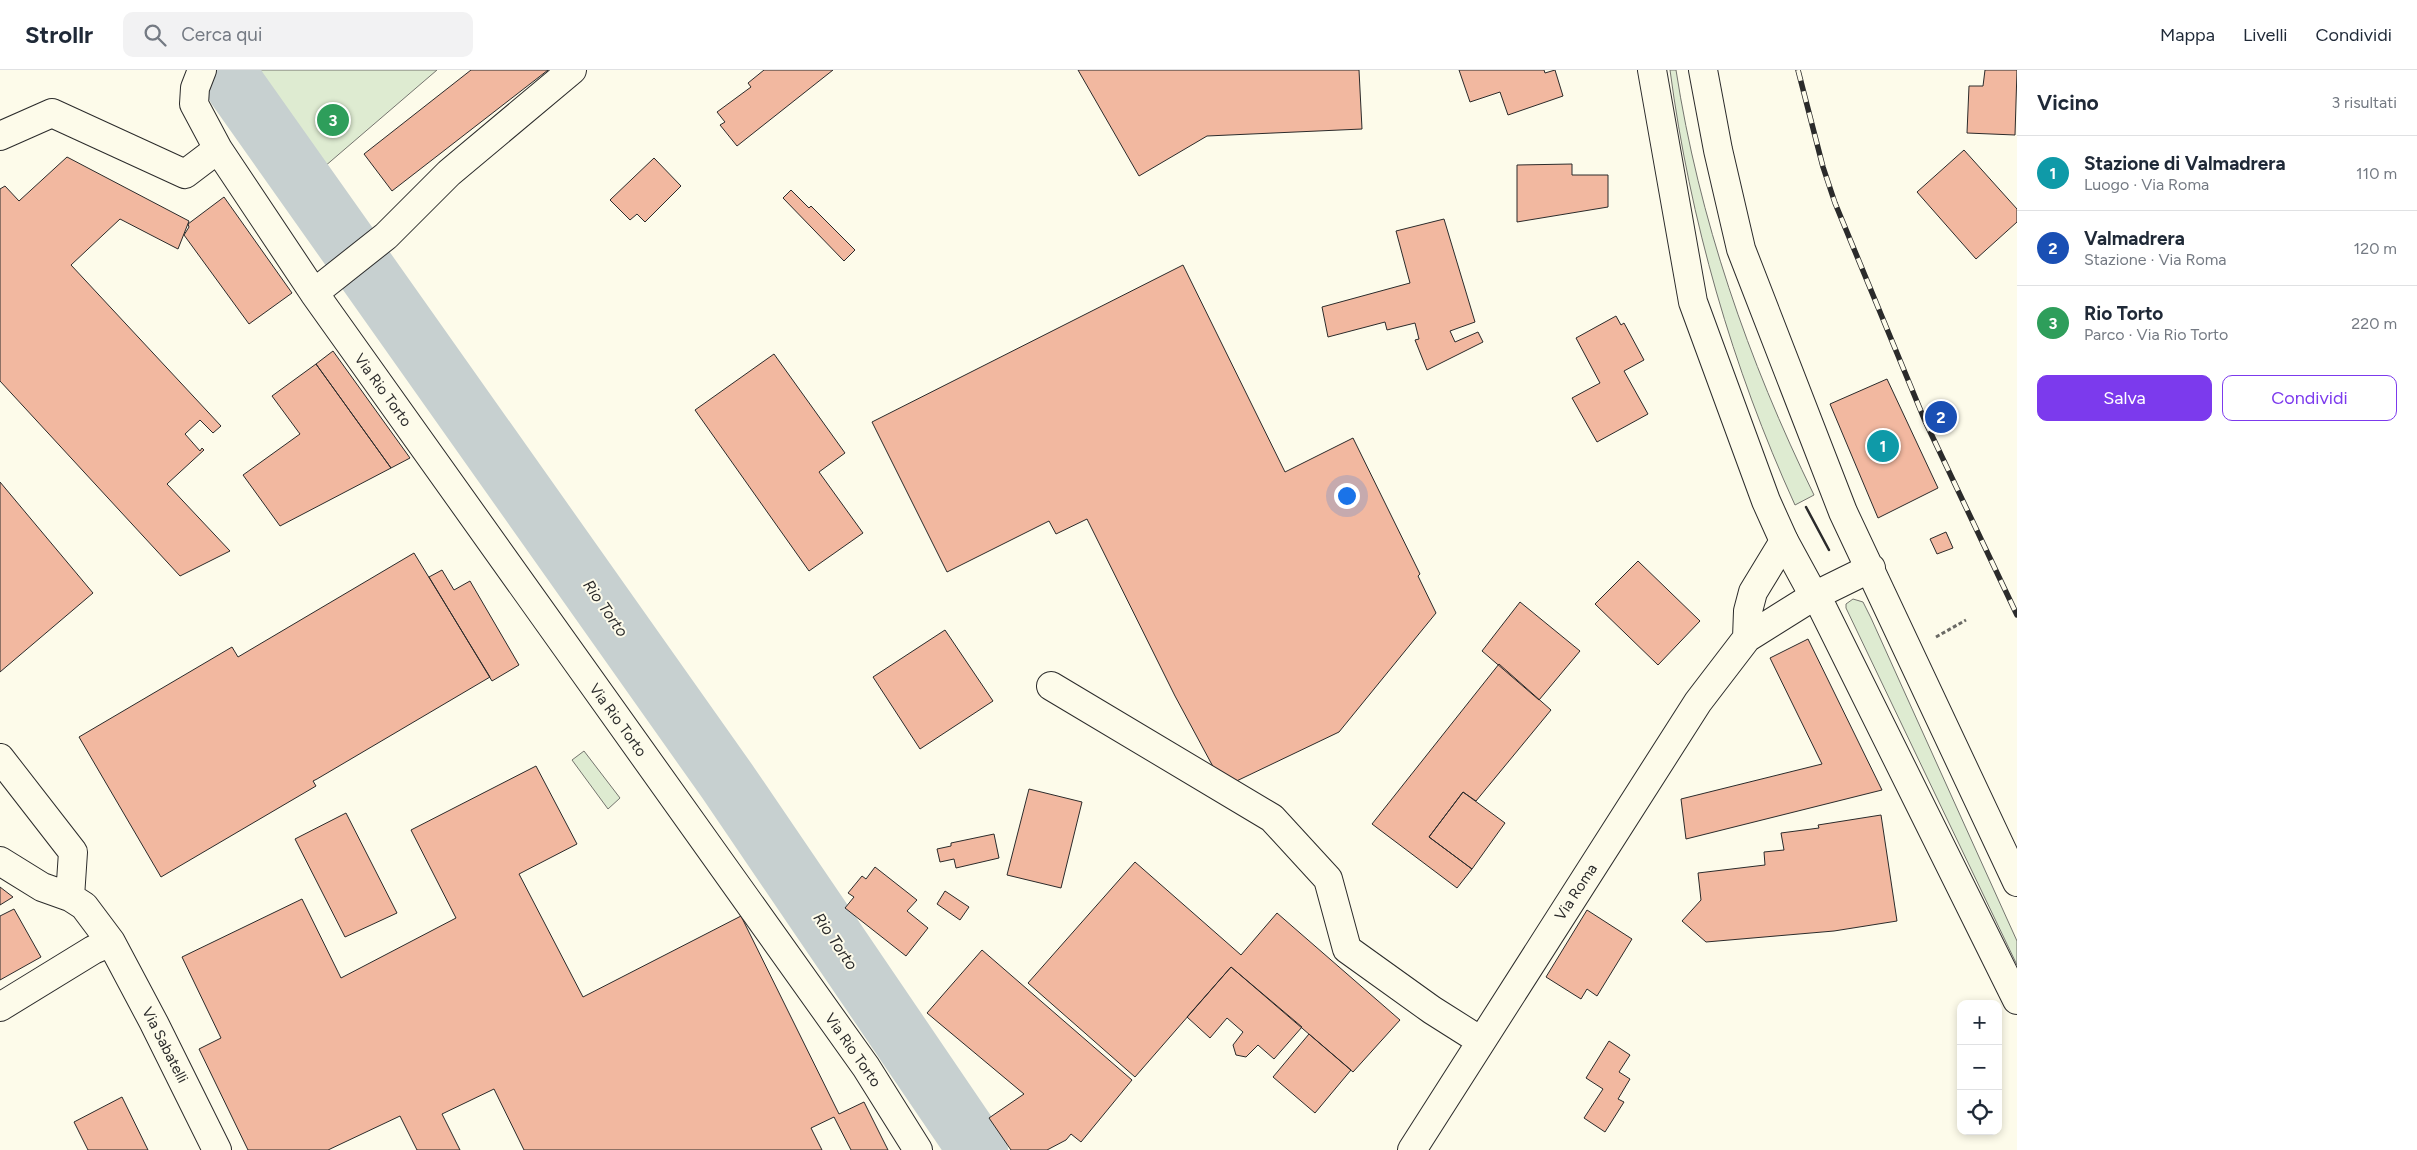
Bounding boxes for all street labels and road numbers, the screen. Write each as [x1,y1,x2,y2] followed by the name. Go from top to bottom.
[350,350,416,430] street label: Via Rio Torto
[585,680,651,760] street label: Via Rio Torto
[1551,860,1601,924] street label: Via Roma
[138,1004,192,1086] street label: Via Sabatelli
[821,1010,885,1091] street label: Via Rio Torto

